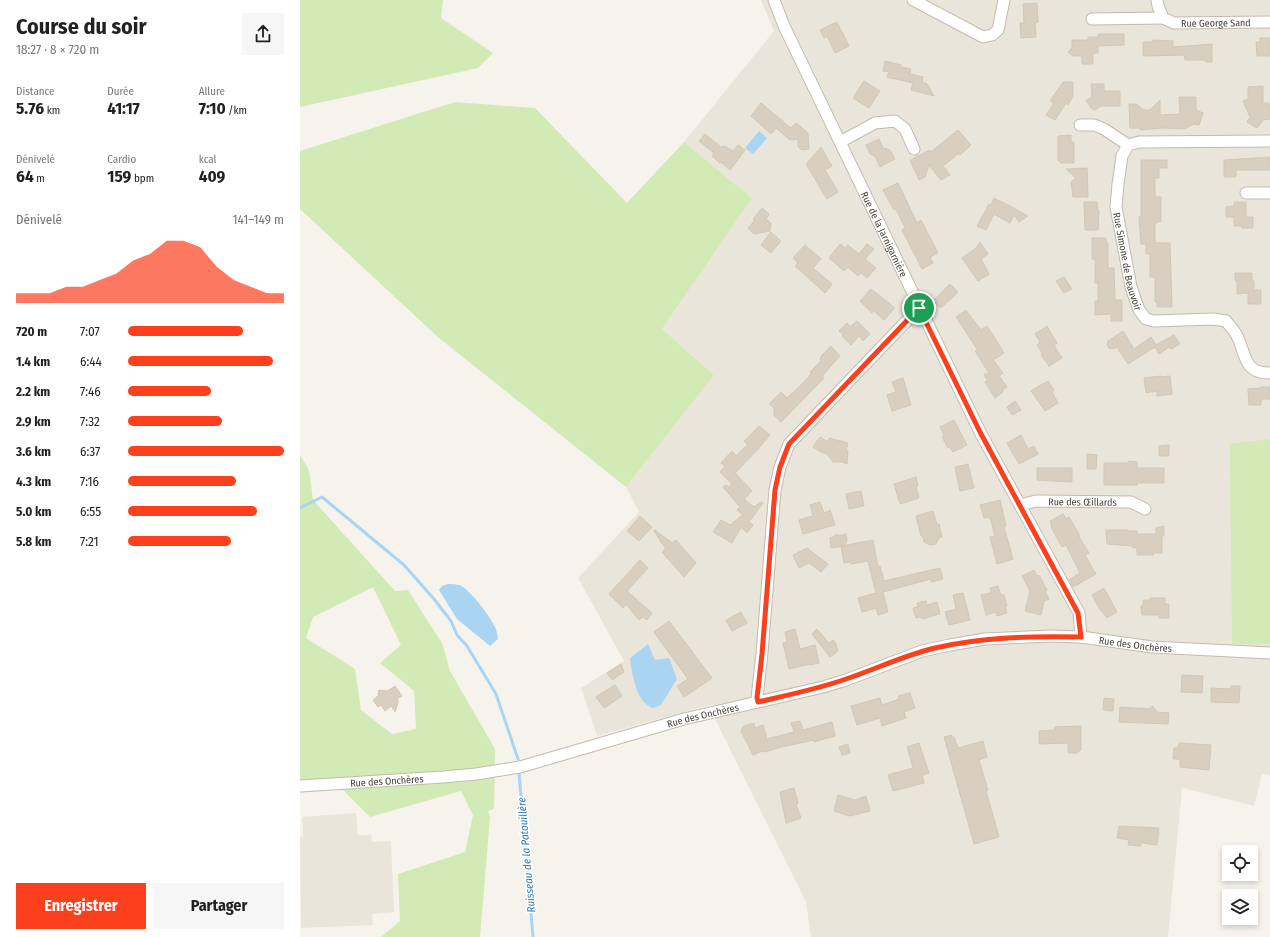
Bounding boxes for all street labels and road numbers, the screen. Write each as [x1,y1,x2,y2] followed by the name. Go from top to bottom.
[1181,17,1251,30] street label: Rue George Sand
[858,190,909,279] street label: Rue de la Jarnigarnière
[1110,212,1144,313] street label: Rue Simone de Beauvoir
[1048,496,1117,509] street label: Rue des Œillards
[1098,635,1172,655] street label: Rue des Onchères
[666,702,740,731] street label: Rue des Onchères
[350,773,424,790] street label: Rue des Onchères

